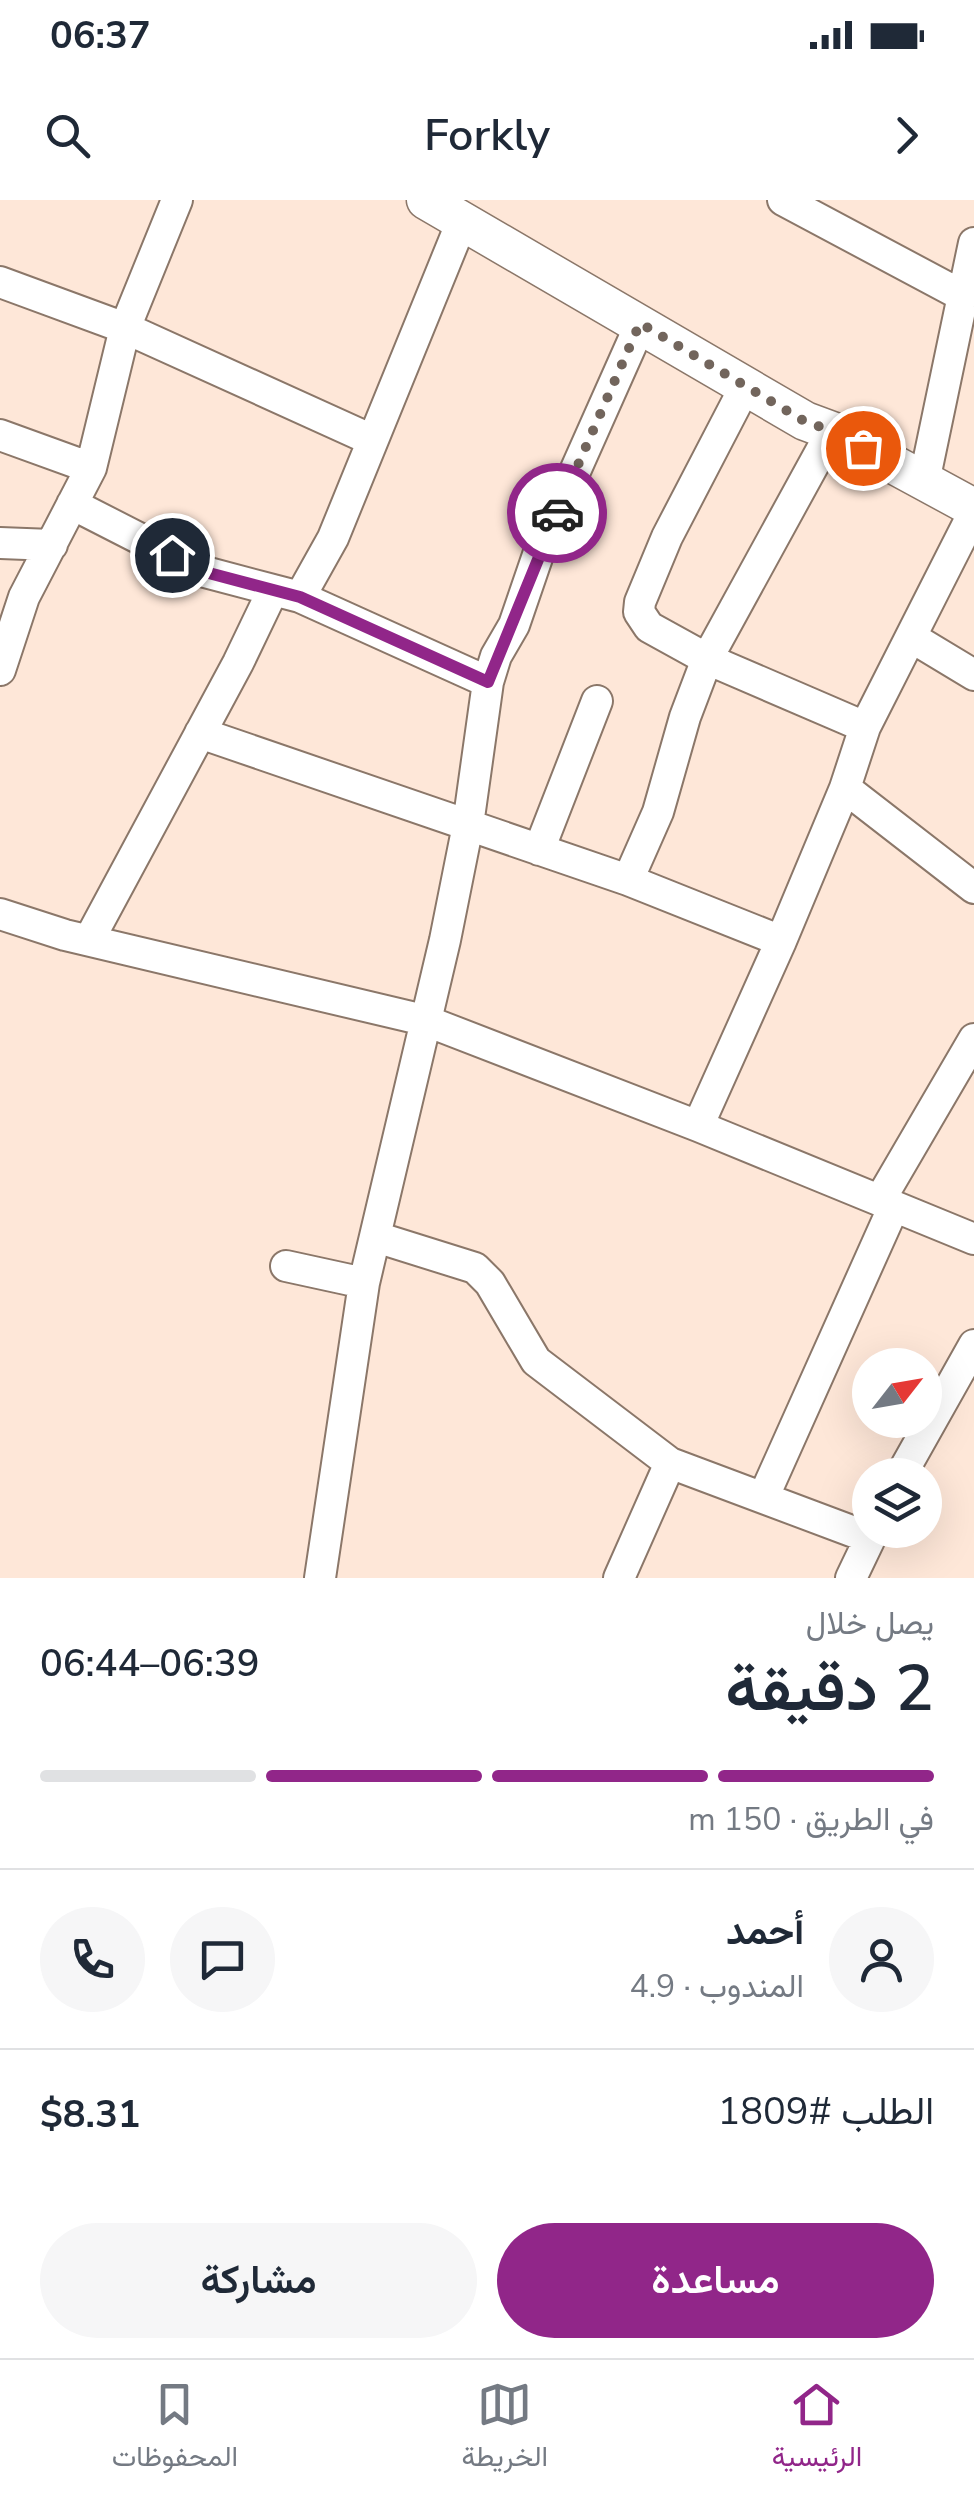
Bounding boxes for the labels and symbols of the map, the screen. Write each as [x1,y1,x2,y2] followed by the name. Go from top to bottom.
[821,406,906,491] pin
[507,463,607,563] courier
[130,513,215,598] pin
[852,1348,942,1438] north arrow

